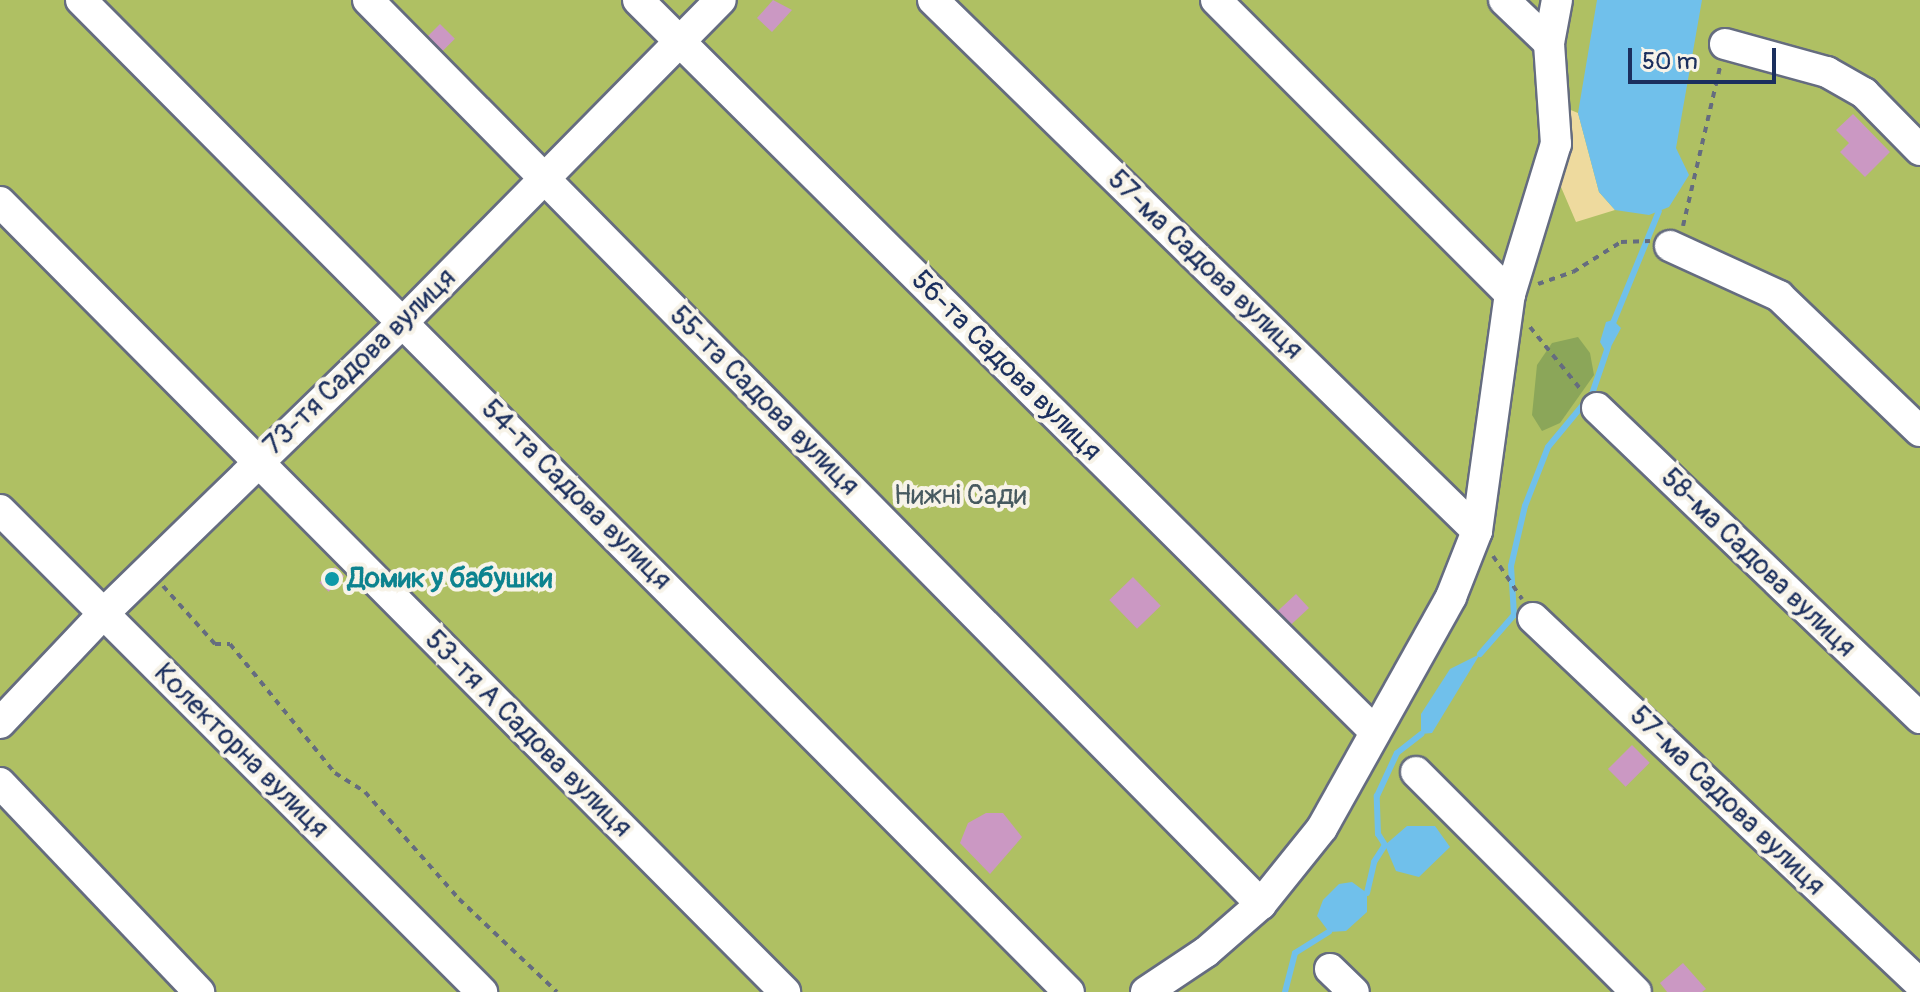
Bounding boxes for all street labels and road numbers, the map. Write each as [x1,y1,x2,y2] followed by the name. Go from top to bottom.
[1100,163,1310,367] street label: 57-ма Садова вулиця
[257,262,463,462] street label: 73-тя Садова вулиця
[904,264,1108,468] street label: 56-та Садова вулиця
[662,299,866,503] street label: 55-та Садова вулиця
[474,393,678,597] street label: 54-та Садова вулиця
[1654,462,1862,664] street label: 58-ма Садова вулиця
[418,624,638,844] street label: 53-тя А Садова вулиця
[147,657,335,845] street label: Колекторна вулиця
[1622,699,1832,903] street label: 57-ма Садова вулиця

